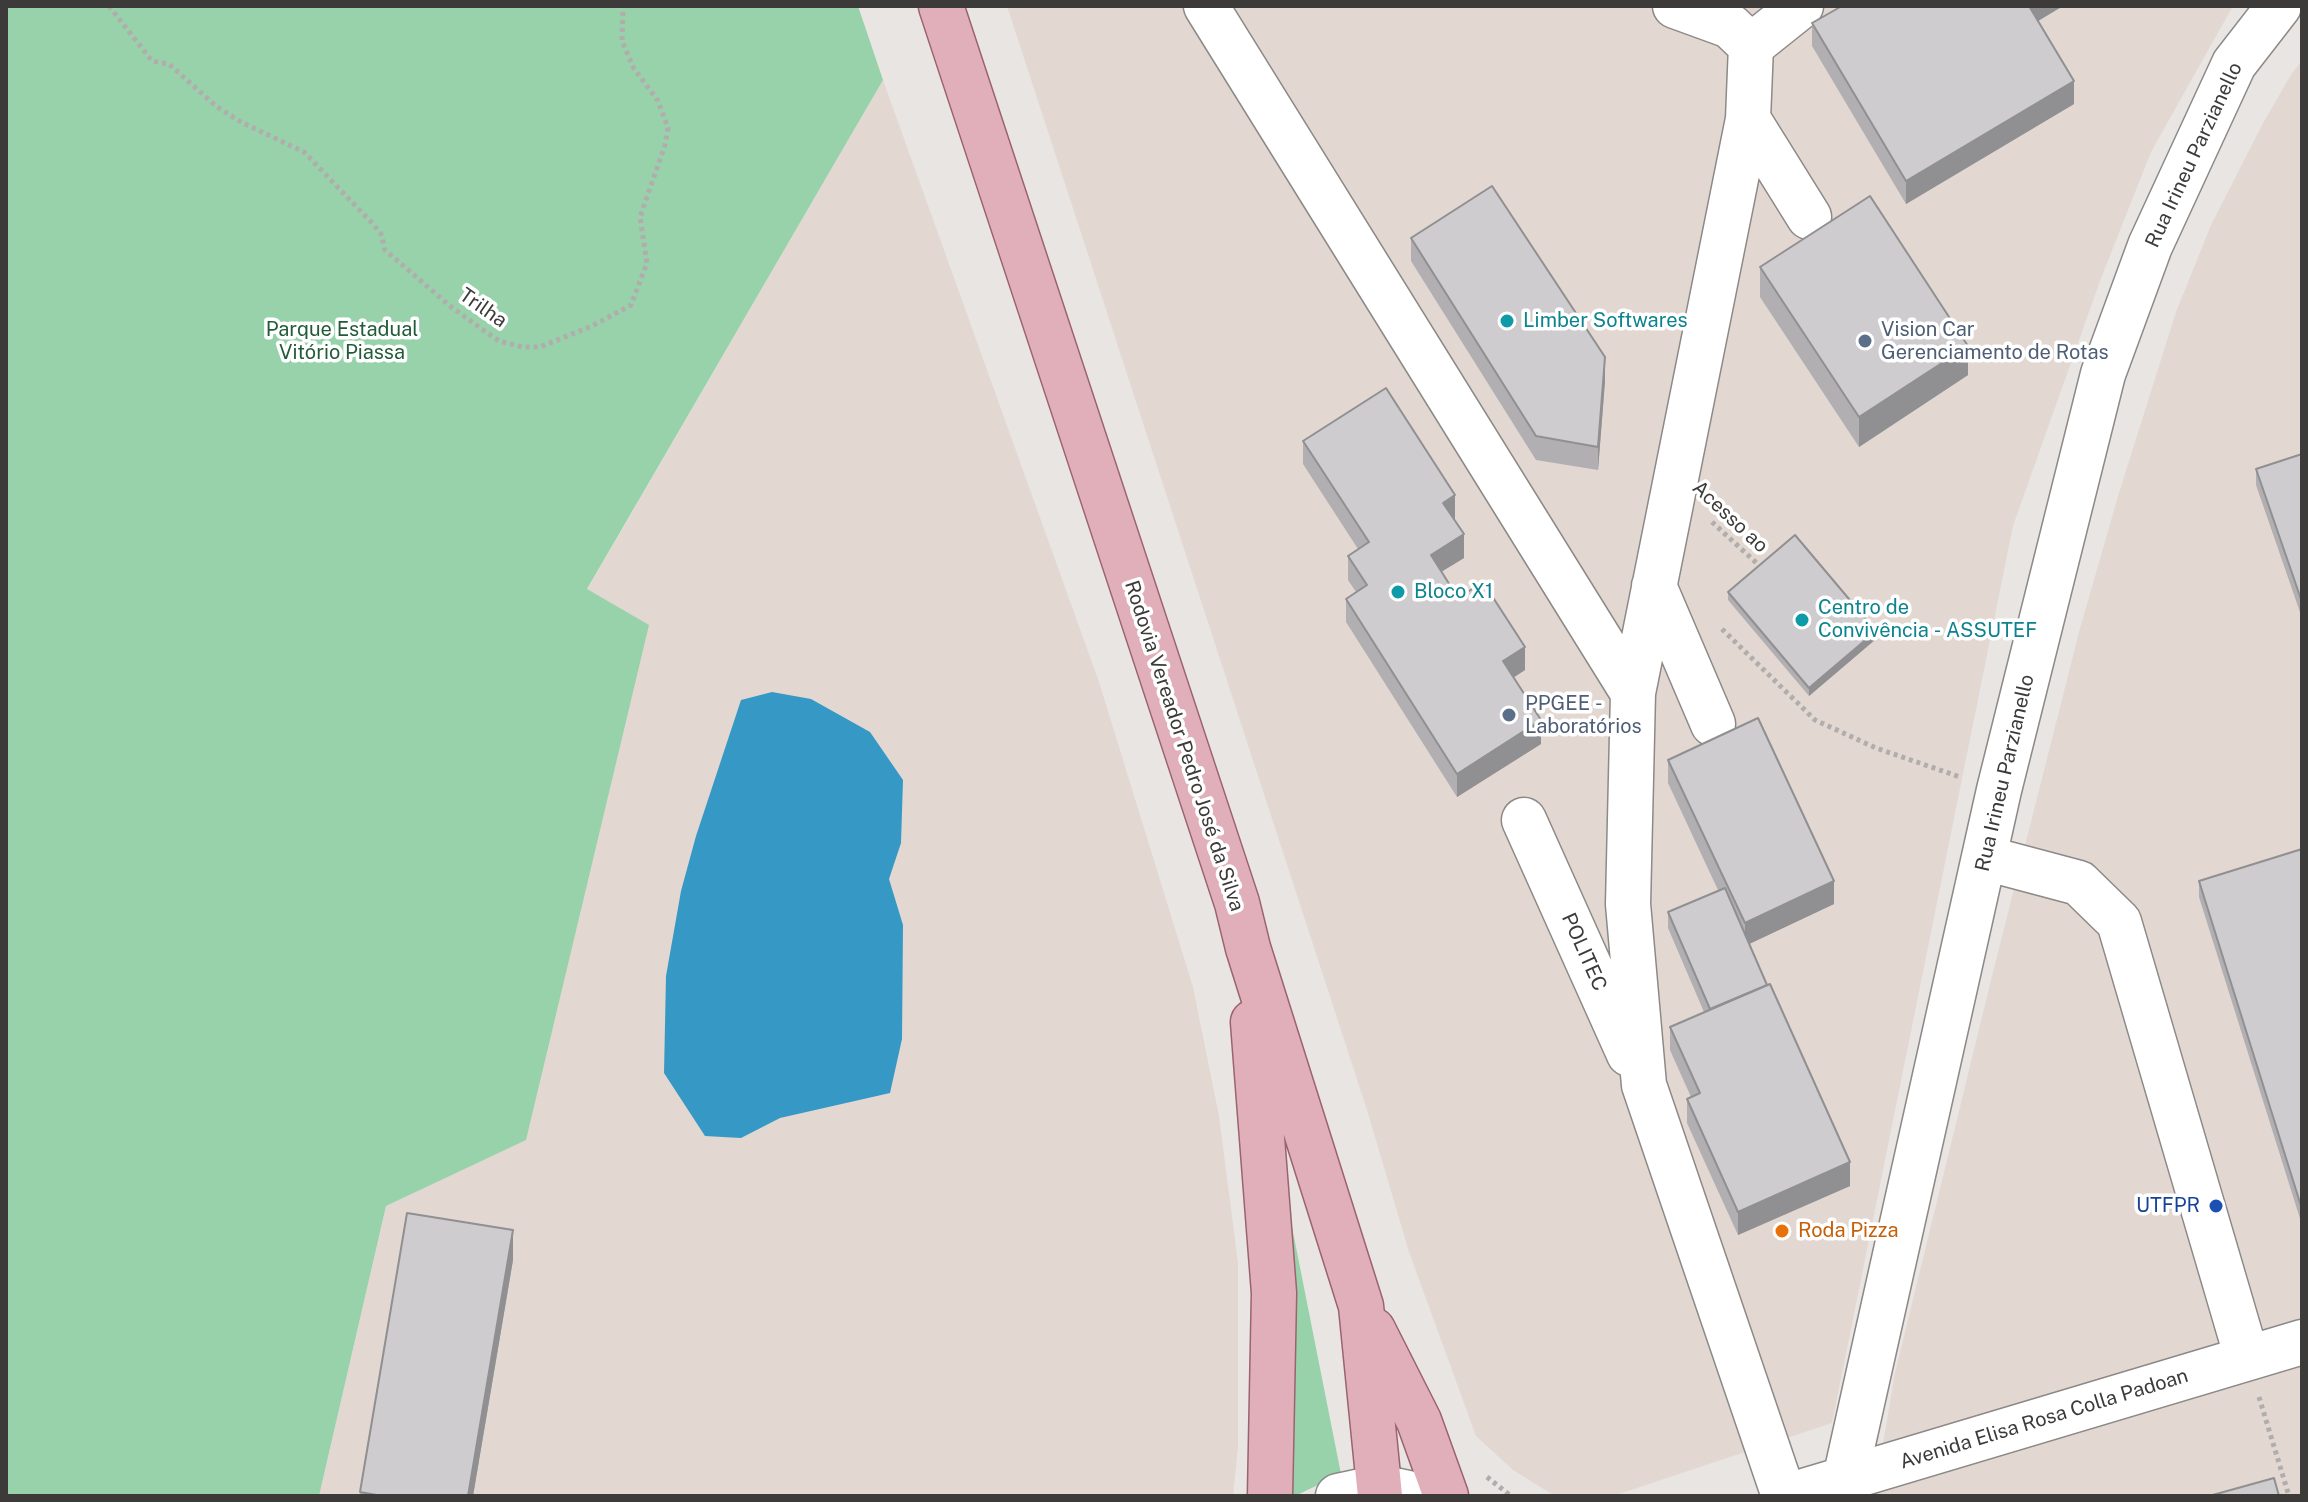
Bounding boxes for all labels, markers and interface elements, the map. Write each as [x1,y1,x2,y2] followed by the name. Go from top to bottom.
[2141,59,2247,251] street label: Rua Irineu Parzianello
[455,283,511,333] street label: Trilha
[1523,309,1688,333] place label: Limber Softwares
[1498,312,1516,330] marker: Limber Softwares
[266,318,418,365] park label: Parque Estadual Vitório Piassa
[1881,318,2109,365] place label: Vision Car Gerenciamento de Rotas
[1856,332,1874,350] marker: Vision Car Gerenciamento de Rotas
[1687,476,1773,558] street label: Acesso ao
[1119,578,1249,914] street label: Rodovia Vereador Pedro José da Silva
[1414,580,1493,604] place label: Bloco X1
[1389,583,1407,601] marker: Bloco X1
[1818,596,2037,643] place label: Centro de Convivência - ASSUTEF
[1793,611,1811,629] marker: Centro de Convivência - ASSUTEF
[1971,672,2039,874] street label: Rua Irineu Parzianello
[1525,692,1642,739] place label: PPGEE - Laboratórios
[1500,706,1518,724] marker: PPGEE - Laboratórios
[1556,909,1612,995] street label: POLITEC
[2136,1194,2200,1218] place label: UTFPR
[2207,1197,2225,1215] marker: UTFPR
[1798,1219,1899,1243] place label: Roda Pizza
[1773,1222,1791,1240] marker: Roda Pizza
[1897,1364,2191,1474] street label: Avenida Elisa Rosa Colla Padoan

